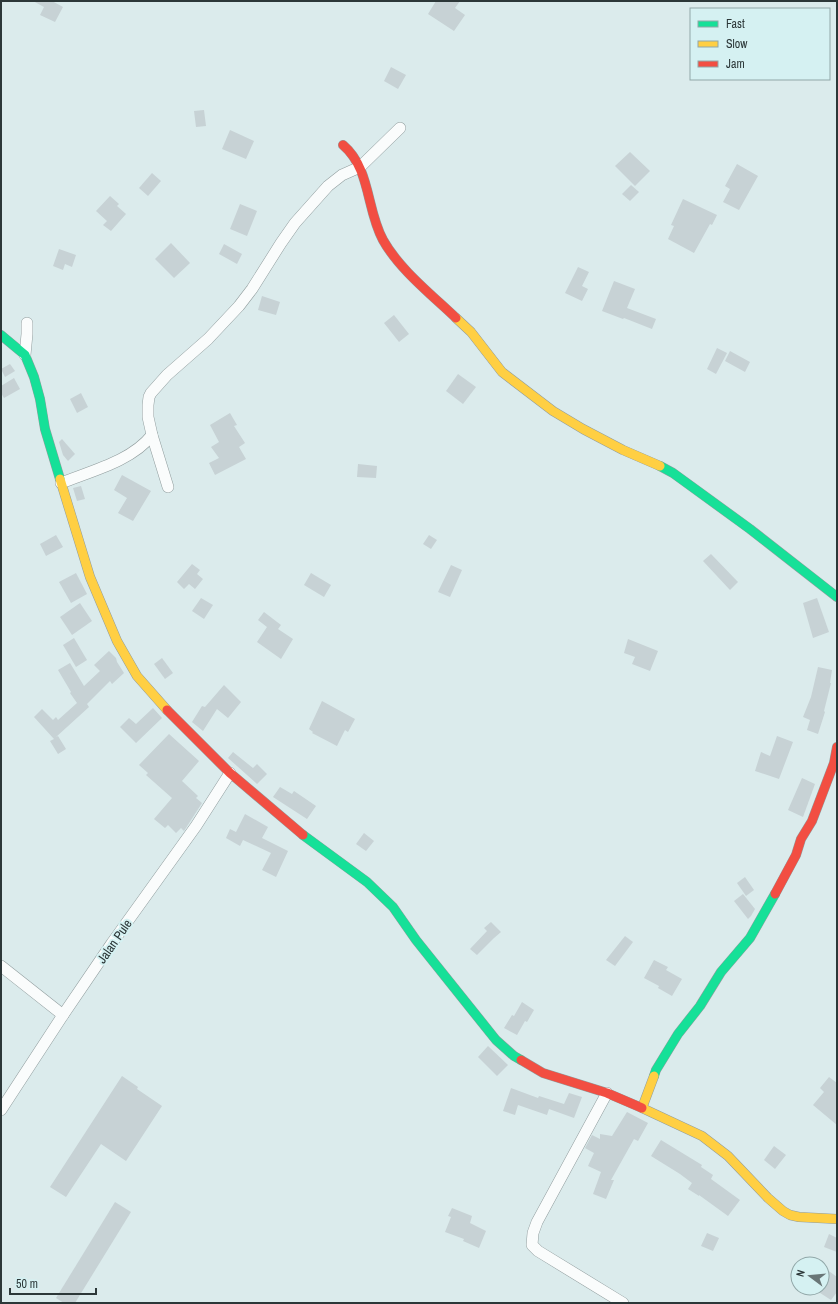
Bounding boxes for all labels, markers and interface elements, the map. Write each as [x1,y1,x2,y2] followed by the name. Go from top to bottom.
[690,8,830,80] legend
[726,16,745,32] text: Fast
[726,36,748,52] text: Slow
[726,56,745,72] text: Jam
[93,916,136,967] street label: Jalan Pule
[790,1256,830,1296] north arrow
[793,1268,808,1278] text: N
[10,1270,96,1296] scale bar
[16,1276,38,1292] text: 50 m

